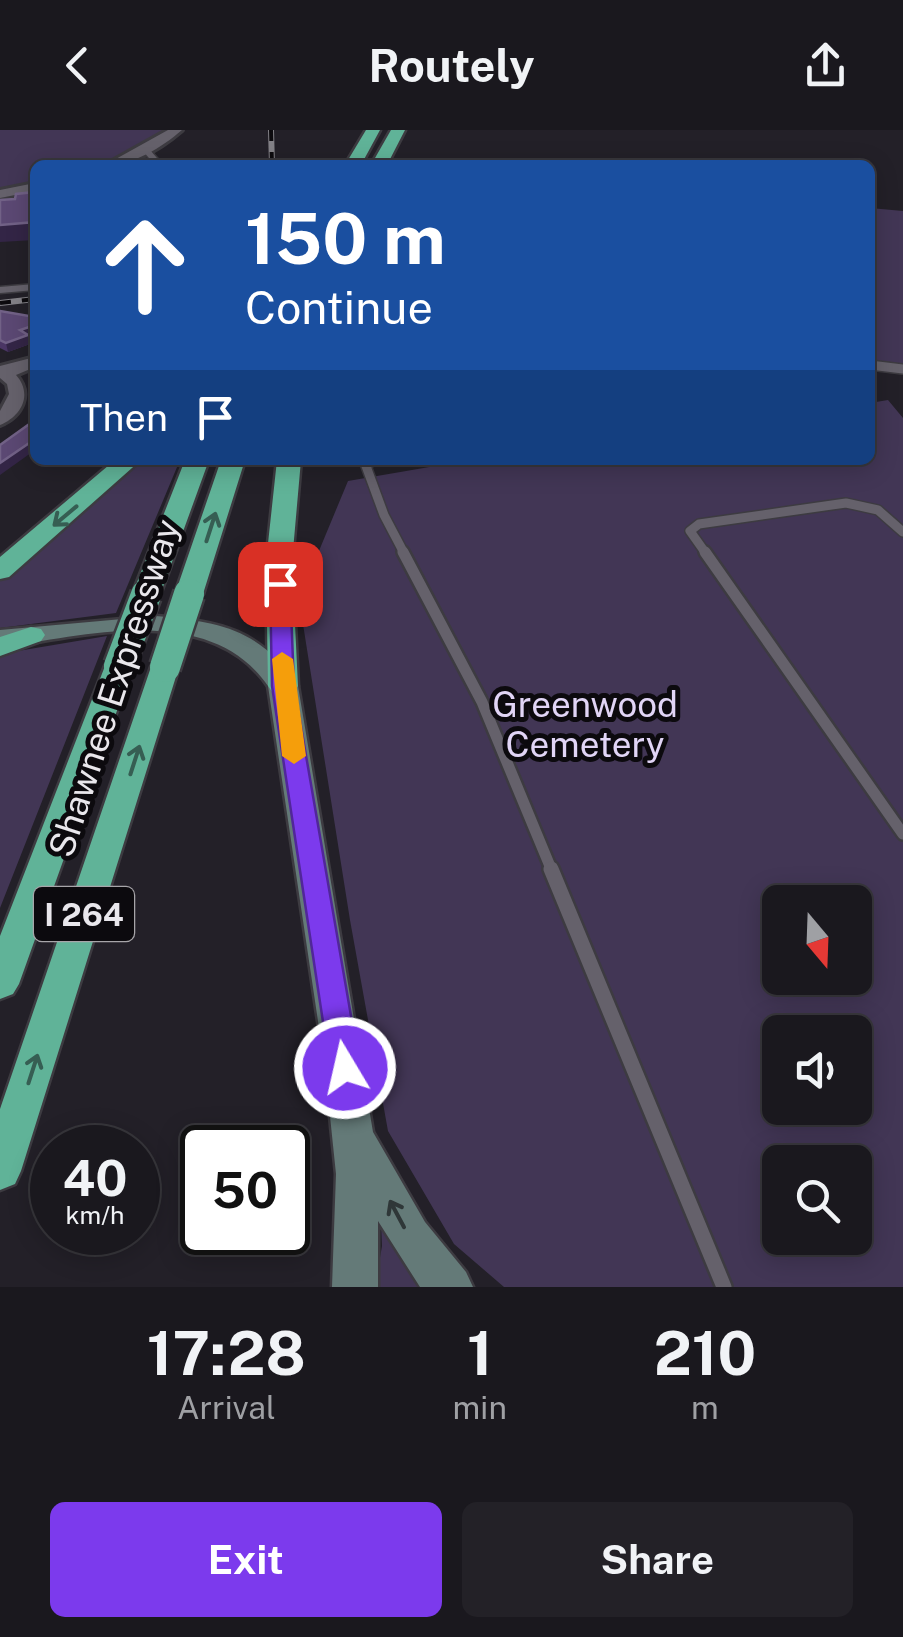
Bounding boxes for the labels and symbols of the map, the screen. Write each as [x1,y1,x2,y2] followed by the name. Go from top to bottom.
[53,505,79,527] one-way arrow
[204,512,222,543] one-way arrow
[40,514,188,862] street label: Shawnee Expressway
[238,542,323,627] pin
[492,684,678,765] park label: Greenwood Cemetery
[127,745,145,776] one-way arrow
[762,885,872,995] north arrow
[34,887,134,941] road number: I 264
[293,1016,397,1120] position arrow
[26,1054,44,1085] one-way arrow
[180,1125,310,1255] speed limit sign: 50
[387,1200,406,1230] one-way arrow

